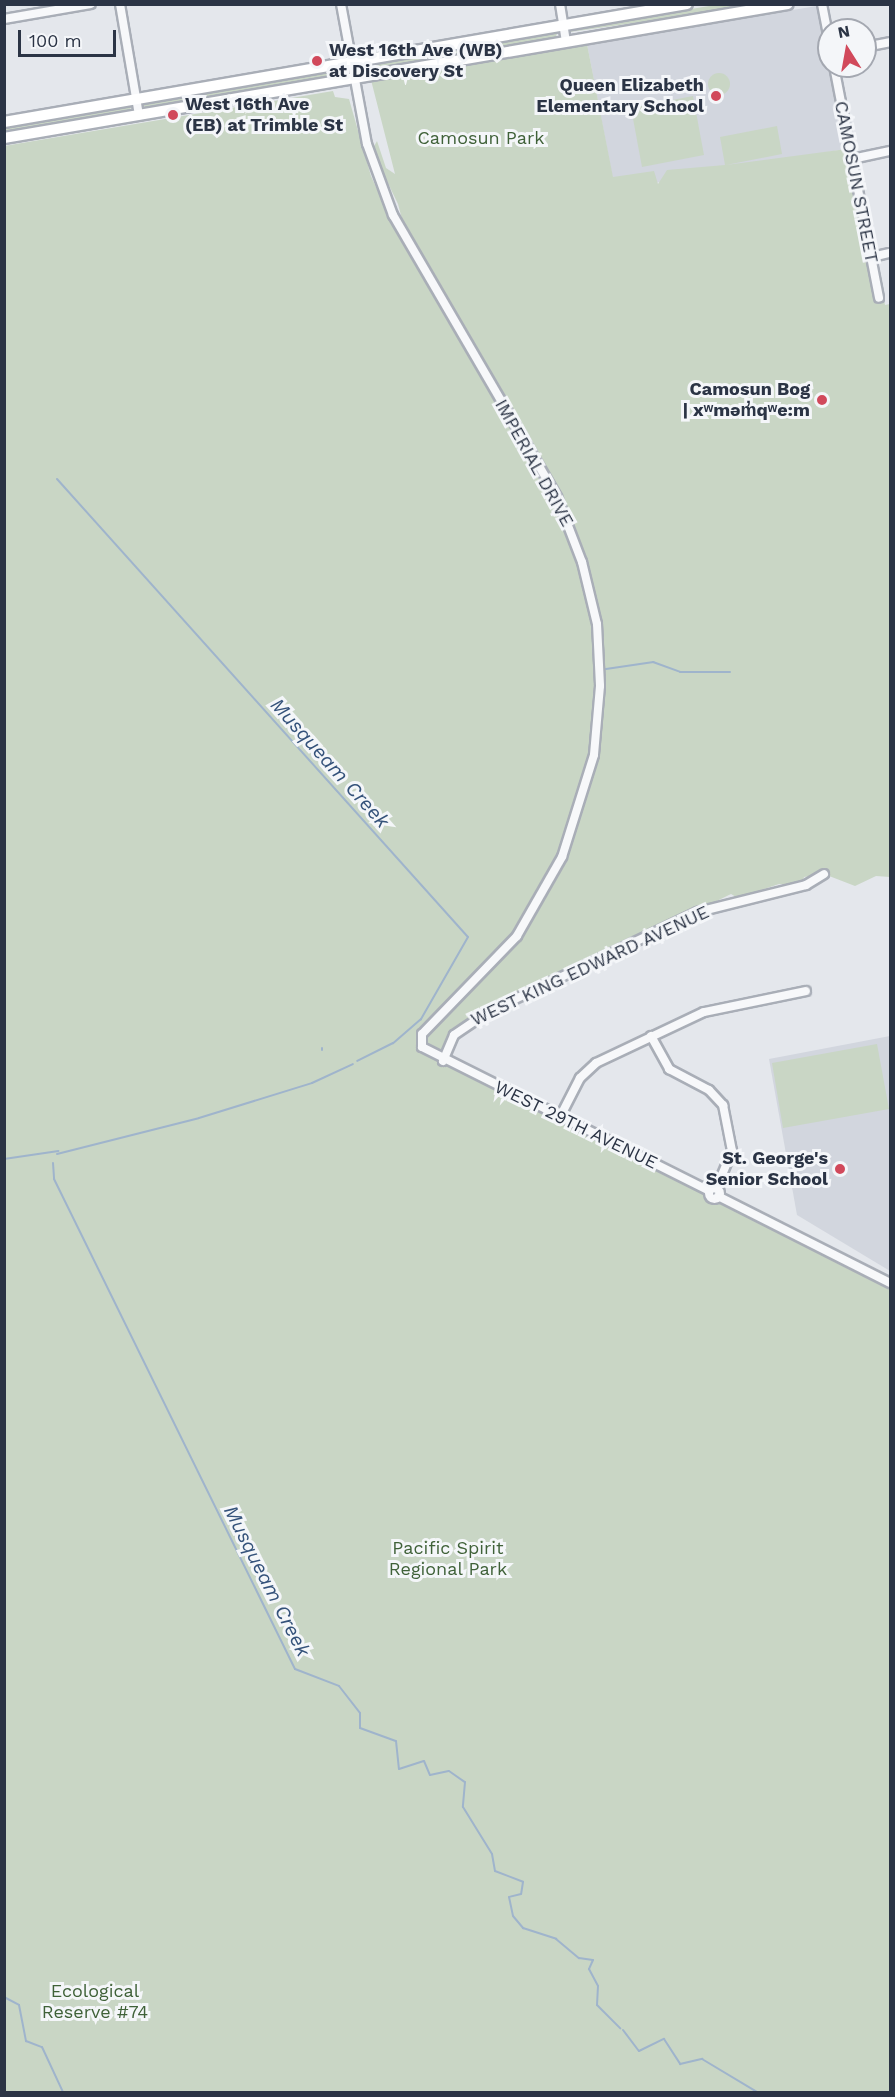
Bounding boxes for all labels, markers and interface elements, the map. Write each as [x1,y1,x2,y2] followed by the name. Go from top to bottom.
[21,18,118,56] scale bar
[817,18,877,78] north arrow
[836,21,851,42] text: N
[29,30,82,51] text: 100 m
[329,40,503,82] place label: West 16th Ave (WB) at Discovery St
[310,54,324,68] marker: West 16th Ave (WB) at Discovery St
[536,75,704,118] place label: Queen Elizabeth Elementary School
[709,89,723,103] marker: Queen Elizabeth Elementary School
[185,94,343,136] place label: West 16th Ave (EB) at Trimble St
[830,99,882,265] street label: CAMOSUN STREET
[166,108,180,122] marker: West 16th Ave (EB) at Trimble St
[417,127,545,149] park label: Camosun Park
[682,379,810,422] place label: Camosun Bog | xʷməm̓qʷe:m
[815,393,829,407] marker: Camosun Bog | xʷməm̓qʷe:m
[490,395,578,531] street label: IMPERIAL DRIVE
[265,693,395,833] water label: Musqueam Creek
[467,901,713,1031] street label: WEST KING EDWARD AVENUE
[490,1076,662,1174] street label: WEST 29TH AVENUE
[705,1148,828,1190] place label: St. George's Senior School
[833,1162,847,1176] marker: St. George's Senior School
[218,1501,316,1661] water label: Musqueam Creek
[389,1538,507,1580] park label: Pacific Spirit Regional Park
[42,1981,148,2024] park label: Ecological Reserve #74

